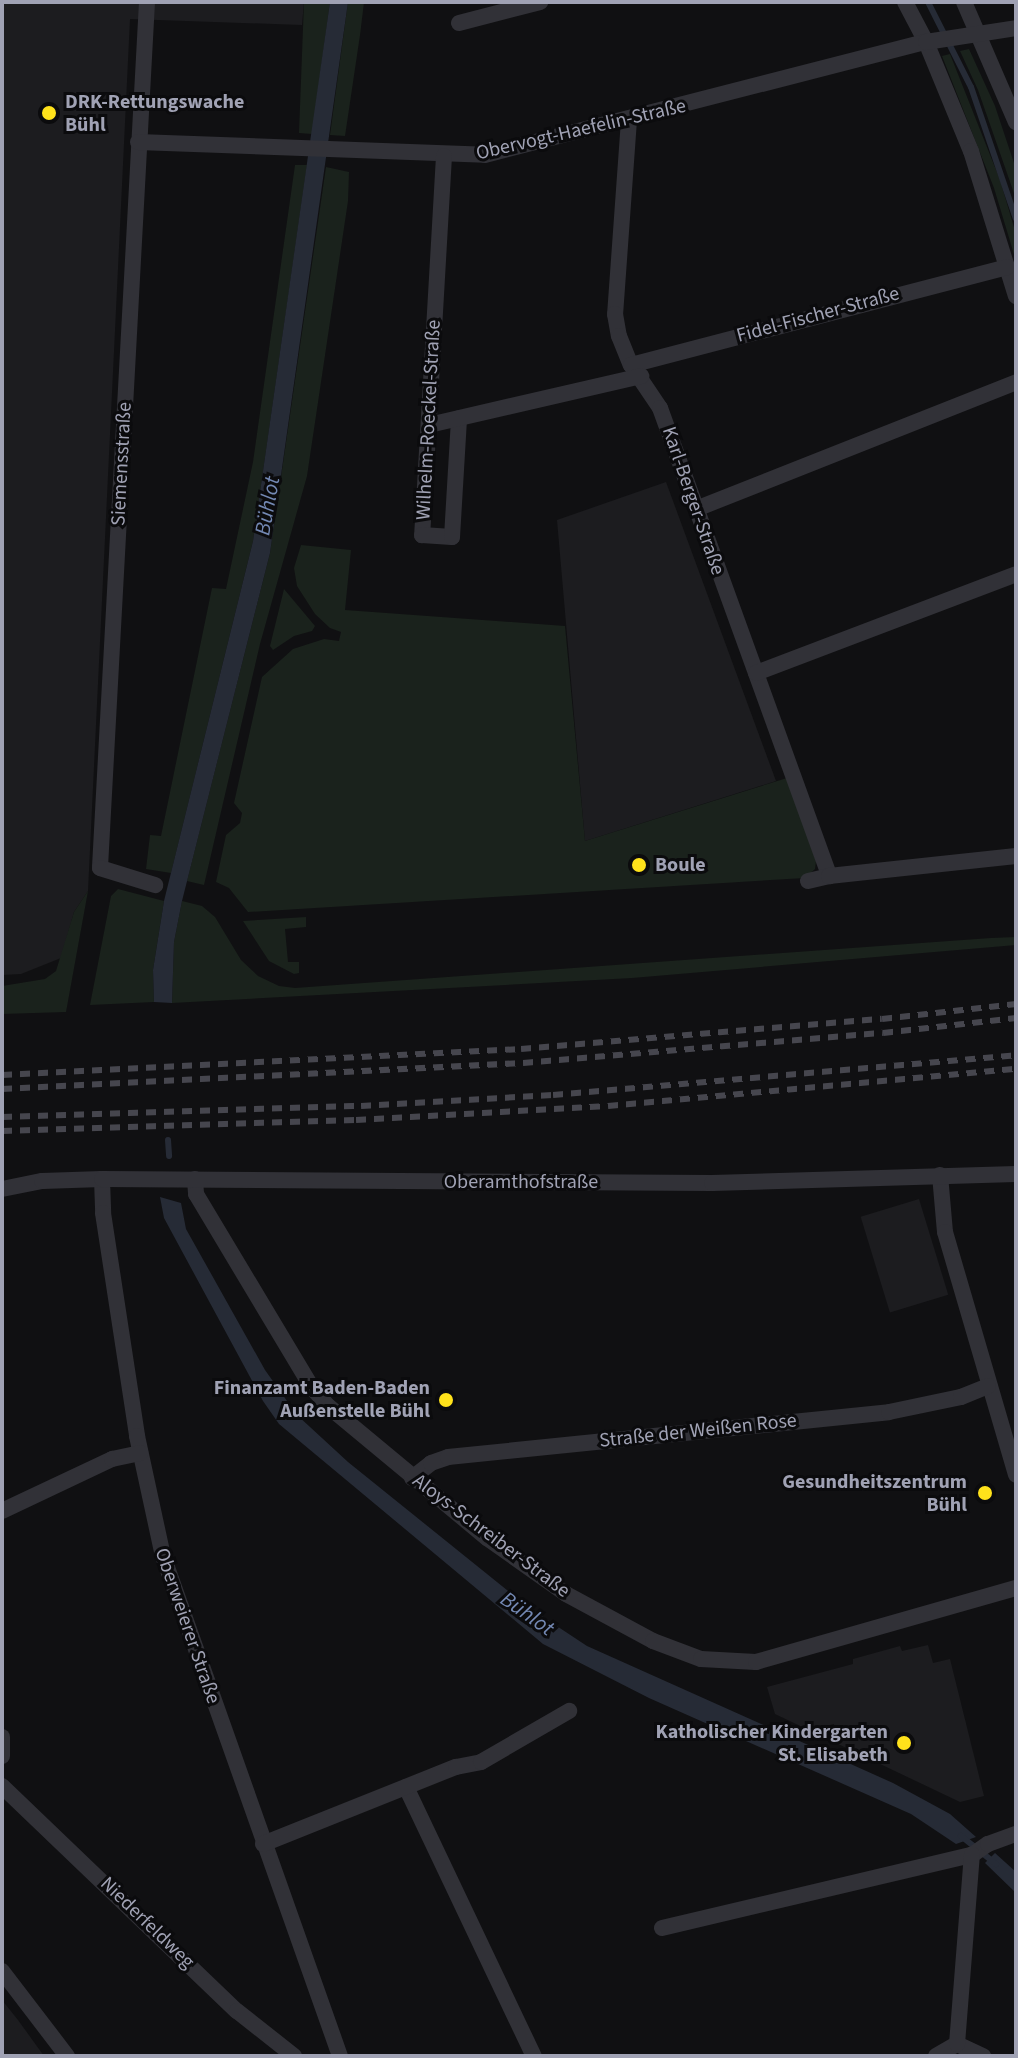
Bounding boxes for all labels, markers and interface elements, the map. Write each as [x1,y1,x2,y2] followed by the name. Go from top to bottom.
[65,90,244,137] place label: DRK-Rettungswache Bühl
[474,94,688,166] street label: Obervogt-Haefelin-Straße
[40,104,58,122] marker: DRK-Rettungswache Bühl
[734,282,902,348] street label: Fidel-Fischer-Straße
[412,319,446,521] street label: Wilhelm-Roeckel-Straße
[107,401,137,527] street label: Siemensstraße
[656,424,730,578] street label: Karl-Berger-Straße
[250,474,286,538] water label: Bühlot
[655,853,706,877] place label: Boule
[630,856,648,874] marker: Boule
[444,1170,598,1194] street label: Oberamthofstraße
[214,1376,430,1423] place label: Finanzamt Baden-Baden Außenstelle Bühl
[437,1391,455,1409] marker: Finanzamt Baden-Baden Außenstelle Bühl
[598,1409,798,1453] street label: Straße der Weißen Rose
[407,1469,575,1603] street label: Aloys-Schreiber-Straße
[782,1470,967,1517] place label: Gesundheitszentrum Bühl
[974,1482,996,1504] marker: Gesundheitszentrum Bühl
[149,1545,225,1707] street label: Oberweierer Straße
[495,1586,559,1642] water label: Bühlot
[655,1720,888,1767] place label: Katholischer Kindergarten St. Elisabeth
[895,1734,913,1752] marker: Katholischer Kindergarten St. Elisabeth
[95,1872,199,1974] street label: Niederfeldweg

